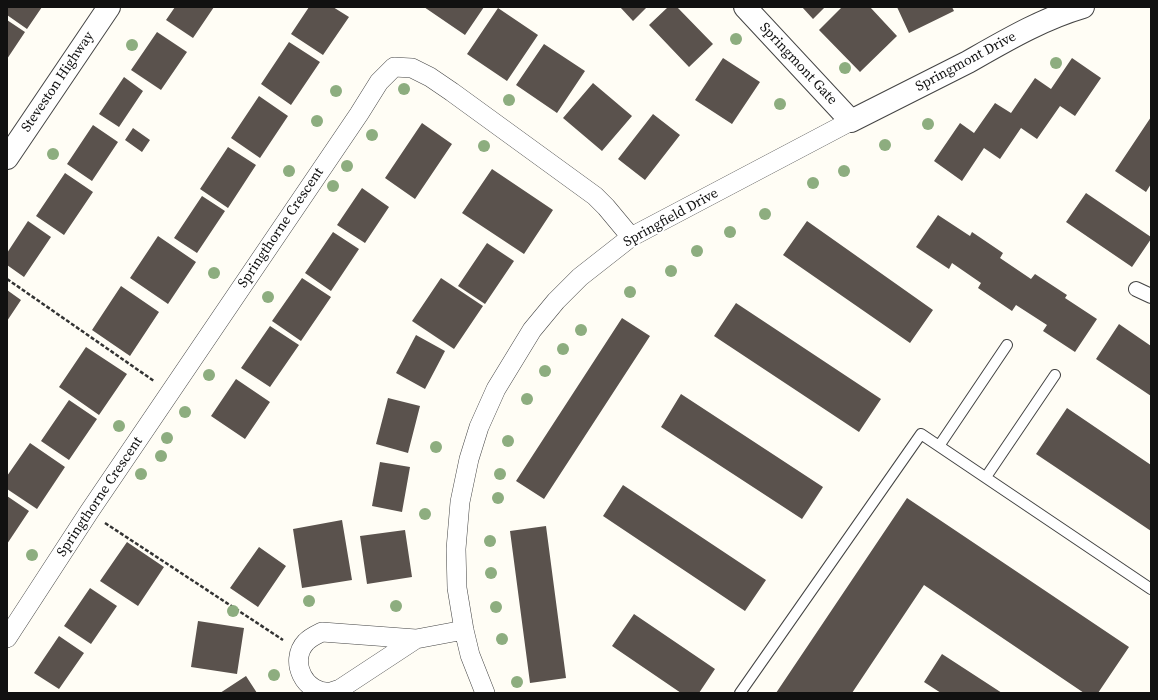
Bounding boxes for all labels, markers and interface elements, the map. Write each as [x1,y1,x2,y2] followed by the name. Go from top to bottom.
[756,20,840,108] street label: Springmont Gate
[913,28,1019,96] street label: Springmont Drive
[18,29,98,135] street label: Steveston Highway
[235,165,327,291] street label: Springthorne Crescent
[621,185,721,251] street label: Springfield Drive
[54,434,146,560] street label: Springthorne Crescent

